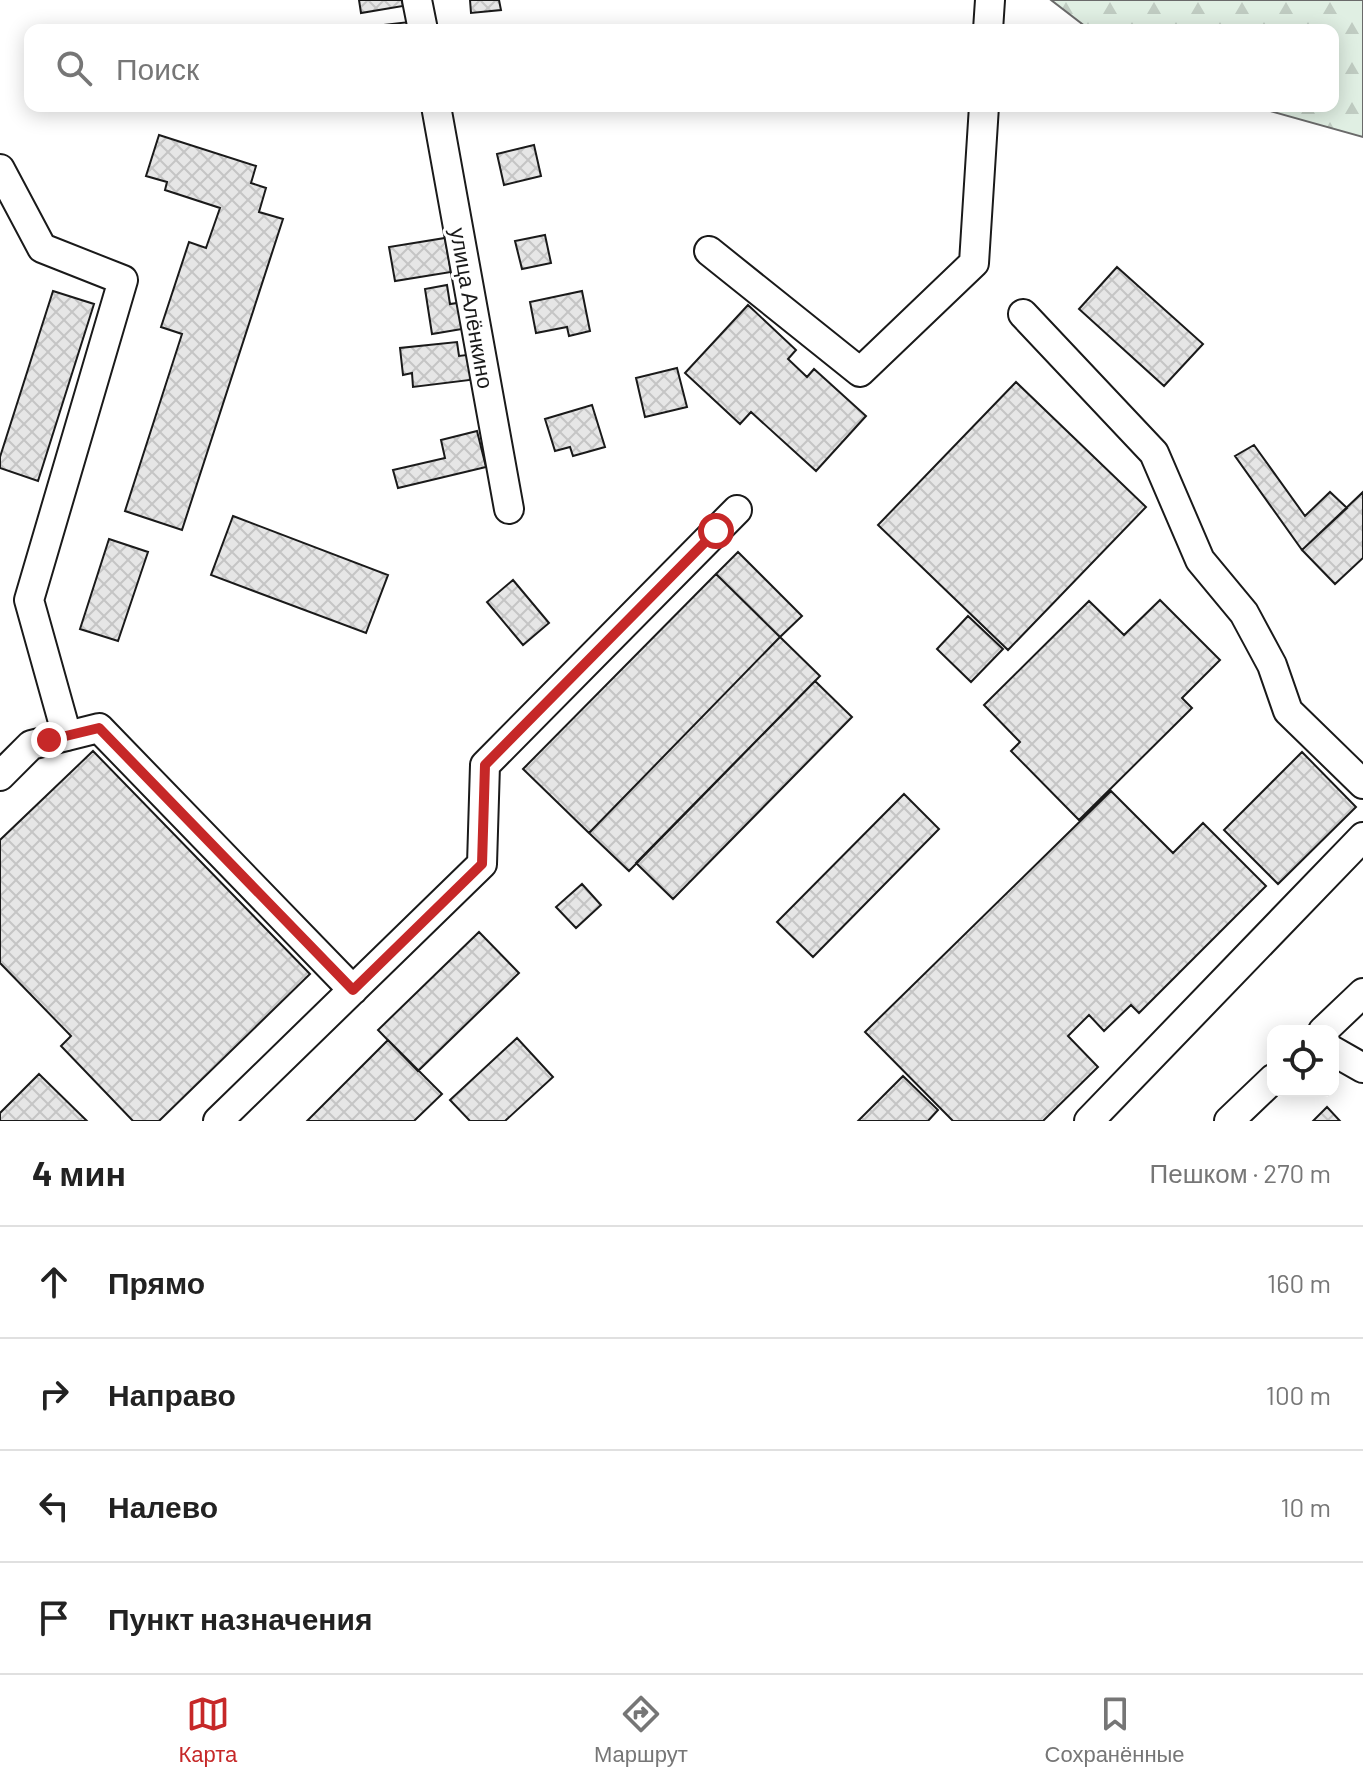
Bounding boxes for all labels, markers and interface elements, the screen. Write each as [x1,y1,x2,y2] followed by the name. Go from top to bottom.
[24,24,1339,112] search box
[52,46,96,90] icon: search
[116,50,199,86] text: Поиск
[445,225,500,391] street label: улица Алёнкино
[698,513,734,549] route start
[31,722,67,758] route end
[1267,1025,1339,1097] map controls
[1267,1025,1339,1097] button: locate
[32,1152,126,1193] text: 4 мин
[1150,1157,1331,1188] text: Пешком · 270 m
[32,1260,76,1304] icon: ahead
[108,1264,205,1300] text: Прямо
[1267,1267,1331,1298] text: 160 m
[32,1372,76,1416] icon: right
[108,1376,236,1412] text: Направо
[1266,1379,1331,1410] text: 100 m
[32,1484,76,1528] icon: left
[108,1488,218,1524] text: Налево
[1281,1491,1331,1522] text: 10 m
[32,1596,76,1640] icon: arrive
[108,1600,372,1636] text: Пункт назначения
[178,1692,237,1768] tab: Карта
[594,1692,688,1768] tab: Маршрут
[1045,1692,1185,1768] tab: Сохранённые

